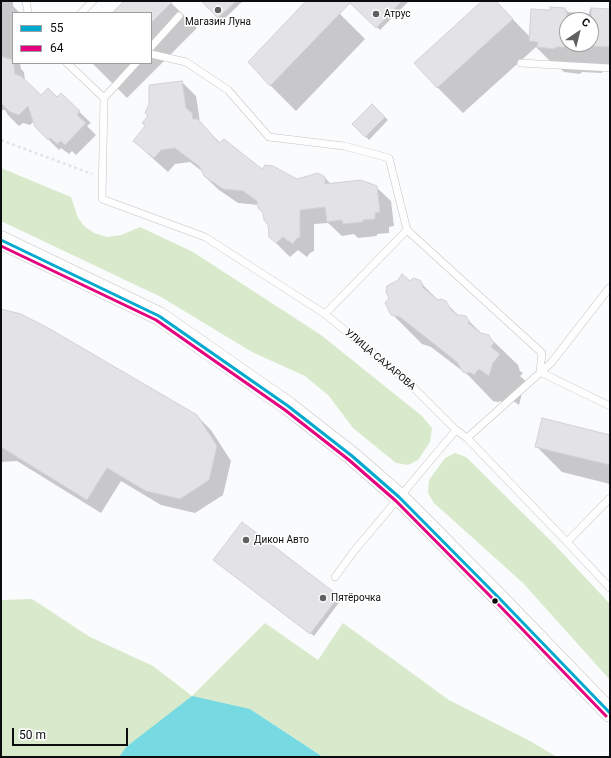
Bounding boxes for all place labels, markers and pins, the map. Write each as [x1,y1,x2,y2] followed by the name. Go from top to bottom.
[213,5,223,15] marker: Магазин Луна
[384,8,411,20] place label: Атрус
[371,9,381,19] marker: Атрус
[185,16,251,28] place label: Магазин Луна
[254,534,309,546] place label: Дикон Авто
[241,535,251,545] marker: Дикон Авто
[331,592,381,604] place label: Пятёрочка
[318,593,328,603] marker: Пятёрочка
[490,596,500,606] unlabelled marker

